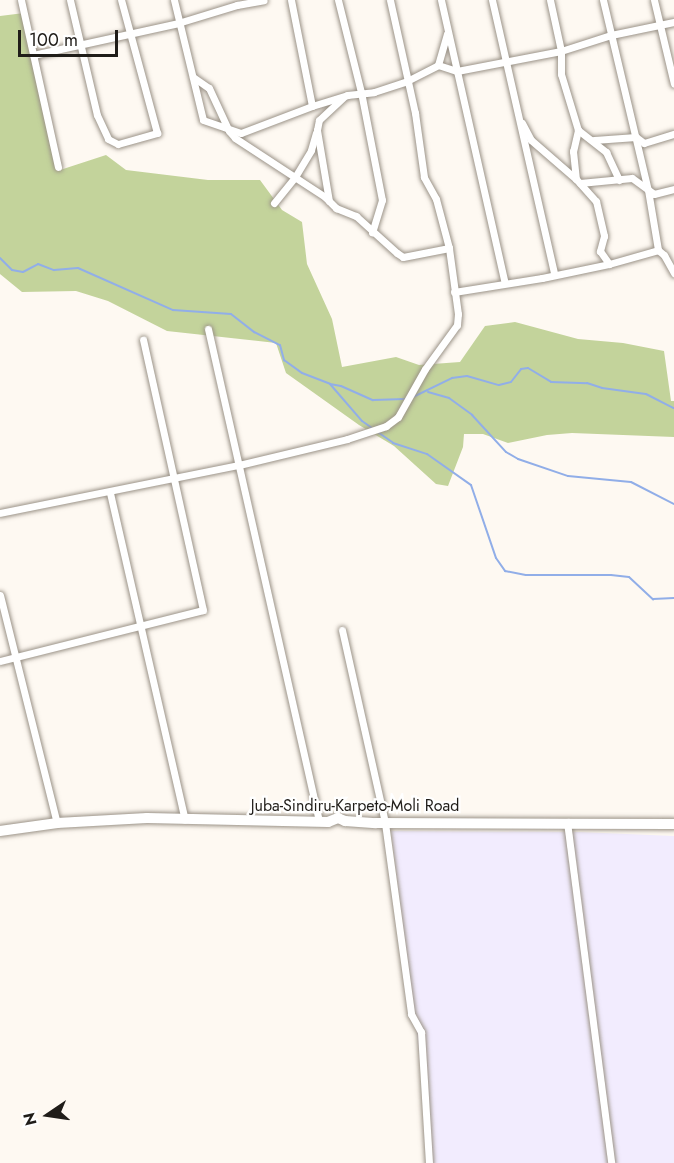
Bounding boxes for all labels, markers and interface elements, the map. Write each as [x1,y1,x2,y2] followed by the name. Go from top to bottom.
[21,18,122,56] scale bar
[29,27,78,53] text: 100 m
[251,796,459,816] street label: Juba-Sindiru-Karpeto-Moli Road
[18,1085,78,1145] north arrow
[17,1110,43,1128] text: N

